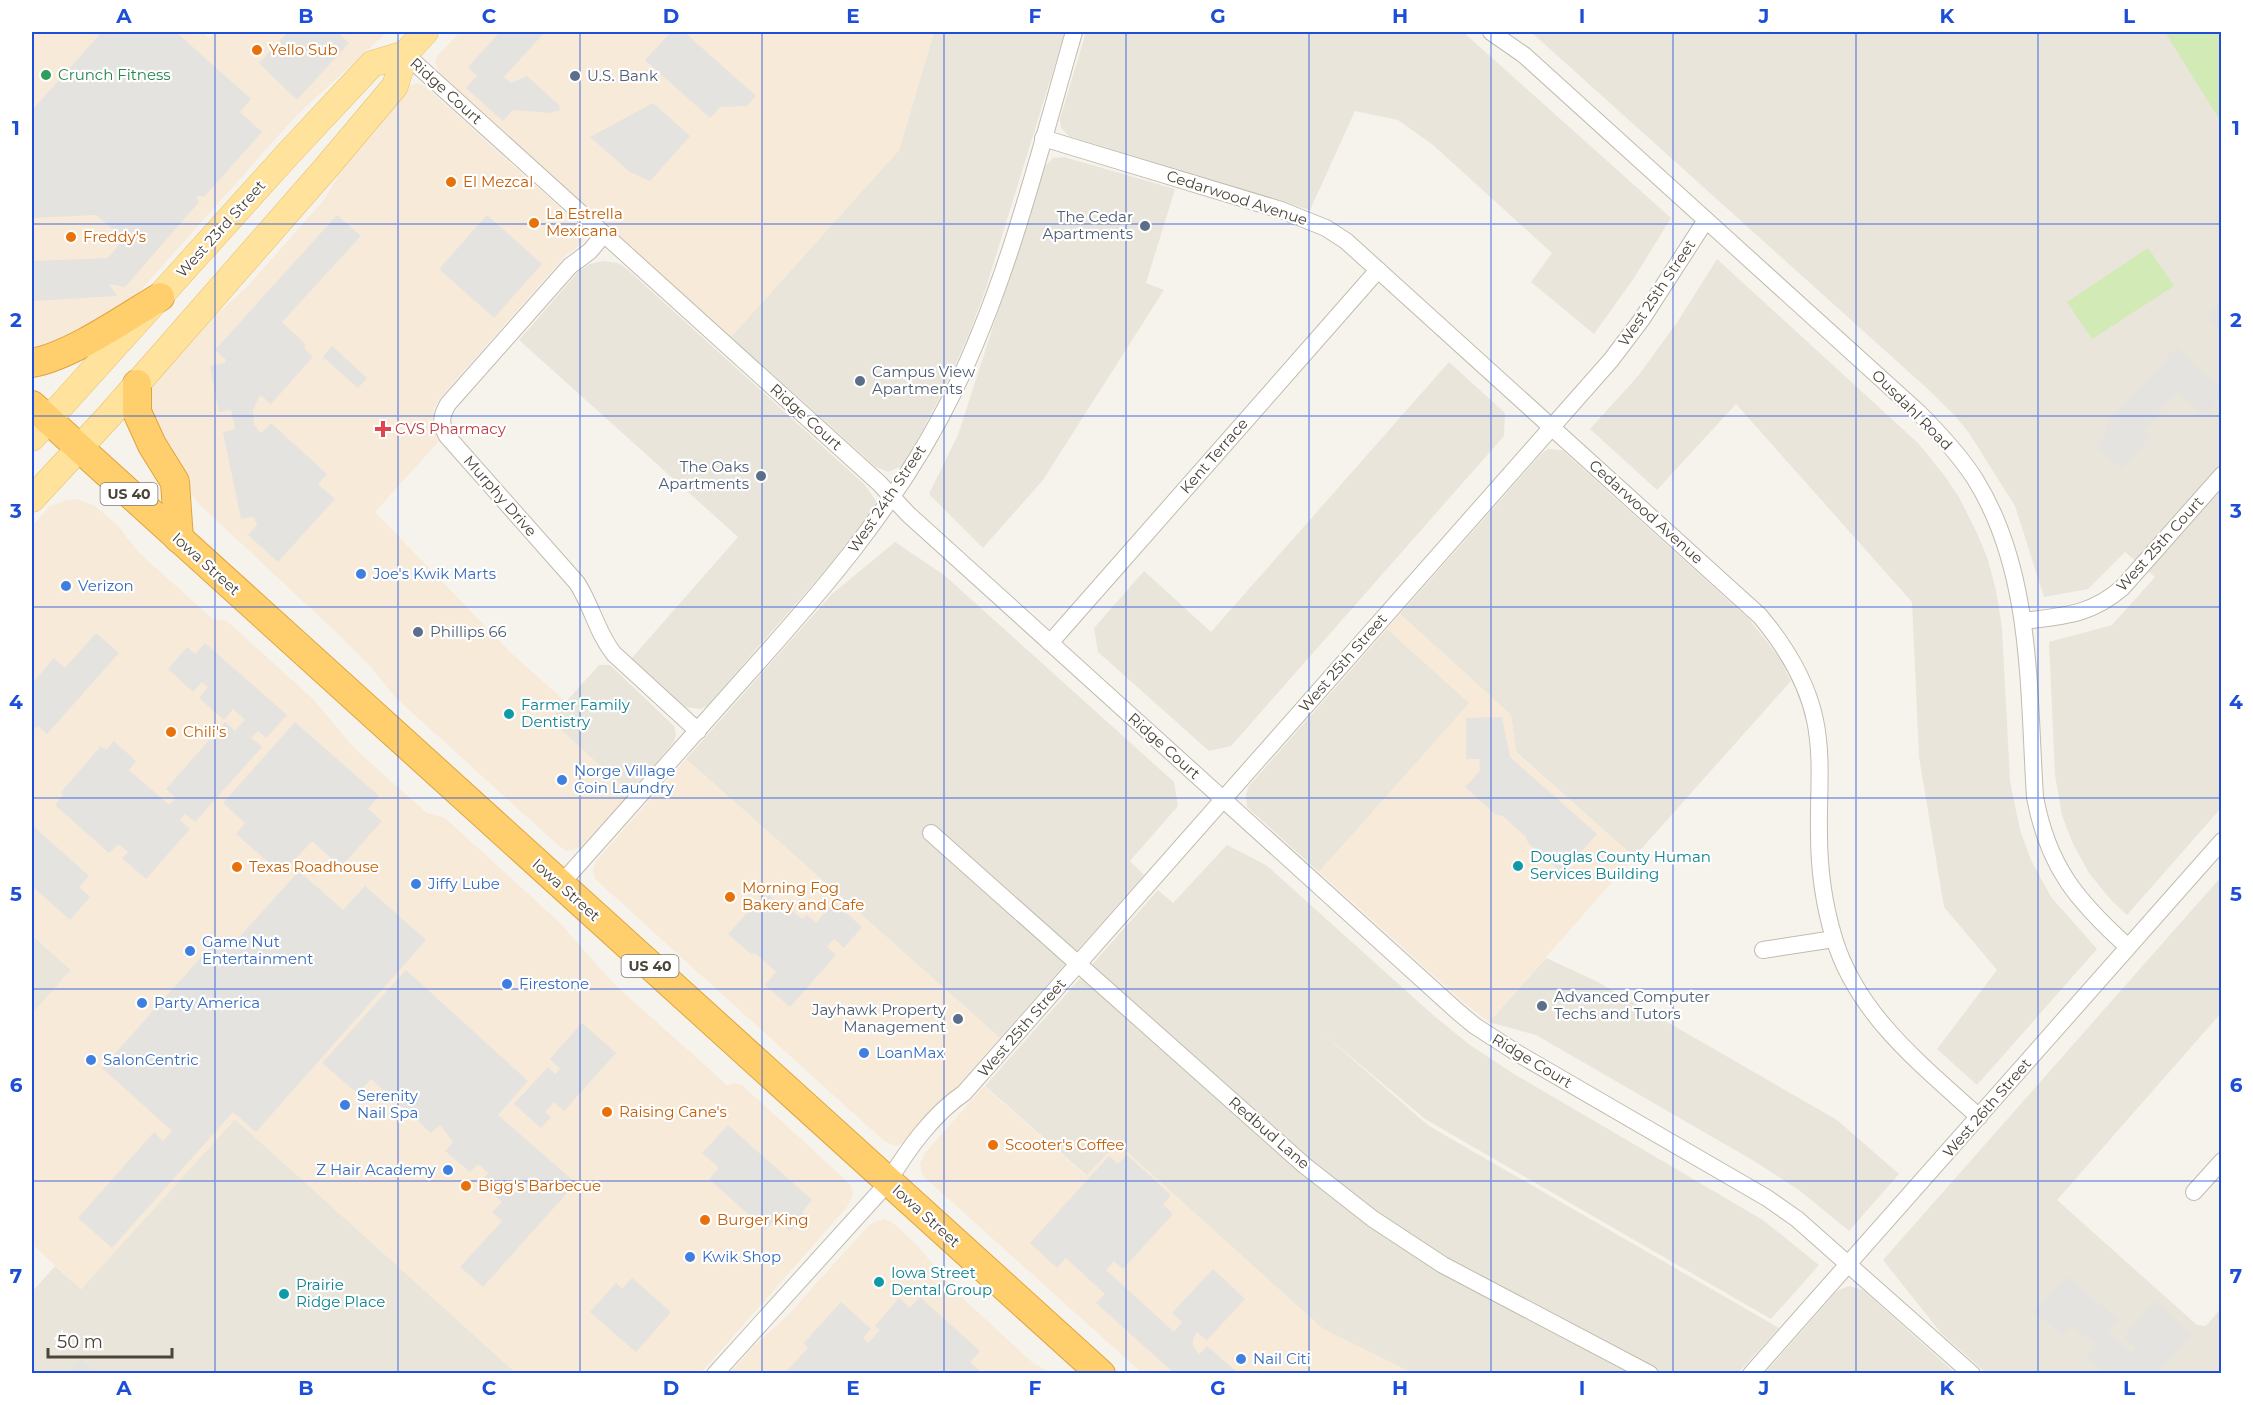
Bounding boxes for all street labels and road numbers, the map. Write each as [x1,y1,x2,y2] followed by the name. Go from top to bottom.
[406,53,486,128] street label: Ridge Court
[1164,166,1310,229] street label: Cedarwood Avenue
[172,176,269,281] street label: West 23rd Street
[1614,236,1699,350] street label: West 25th Street
[1868,365,1957,454] street label: Ousdahl Road
[766,379,846,454] street label: Ridge Court
[1176,414,1252,497] street label: Kent Terrace
[844,441,930,556] street label: West 24th Street
[460,451,541,540] street label: Murphy Drive
[1585,455,1707,568] street label: Cedarwood Avenue
[100,483,158,505] road number: US 40
[2112,492,2207,595] street label: West 25th Court
[168,528,244,599] street label: Iowa Street
[1295,609,1391,716] street label: West 25th Street
[1124,708,1204,783] street label: Ridge Court
[528,854,604,925] street label: Iowa Street
[622,955,678,977] road number: US 40
[974,974,1070,1081] street label: West 25th Street
[1489,1029,1576,1092] street label: Ridge Court
[1938,1054,2035,1161] street label: West 26th Street
[1225,1092,1314,1173] street label: Redbud Lane
[888,1180,964,1251] street label: Iowa Street

